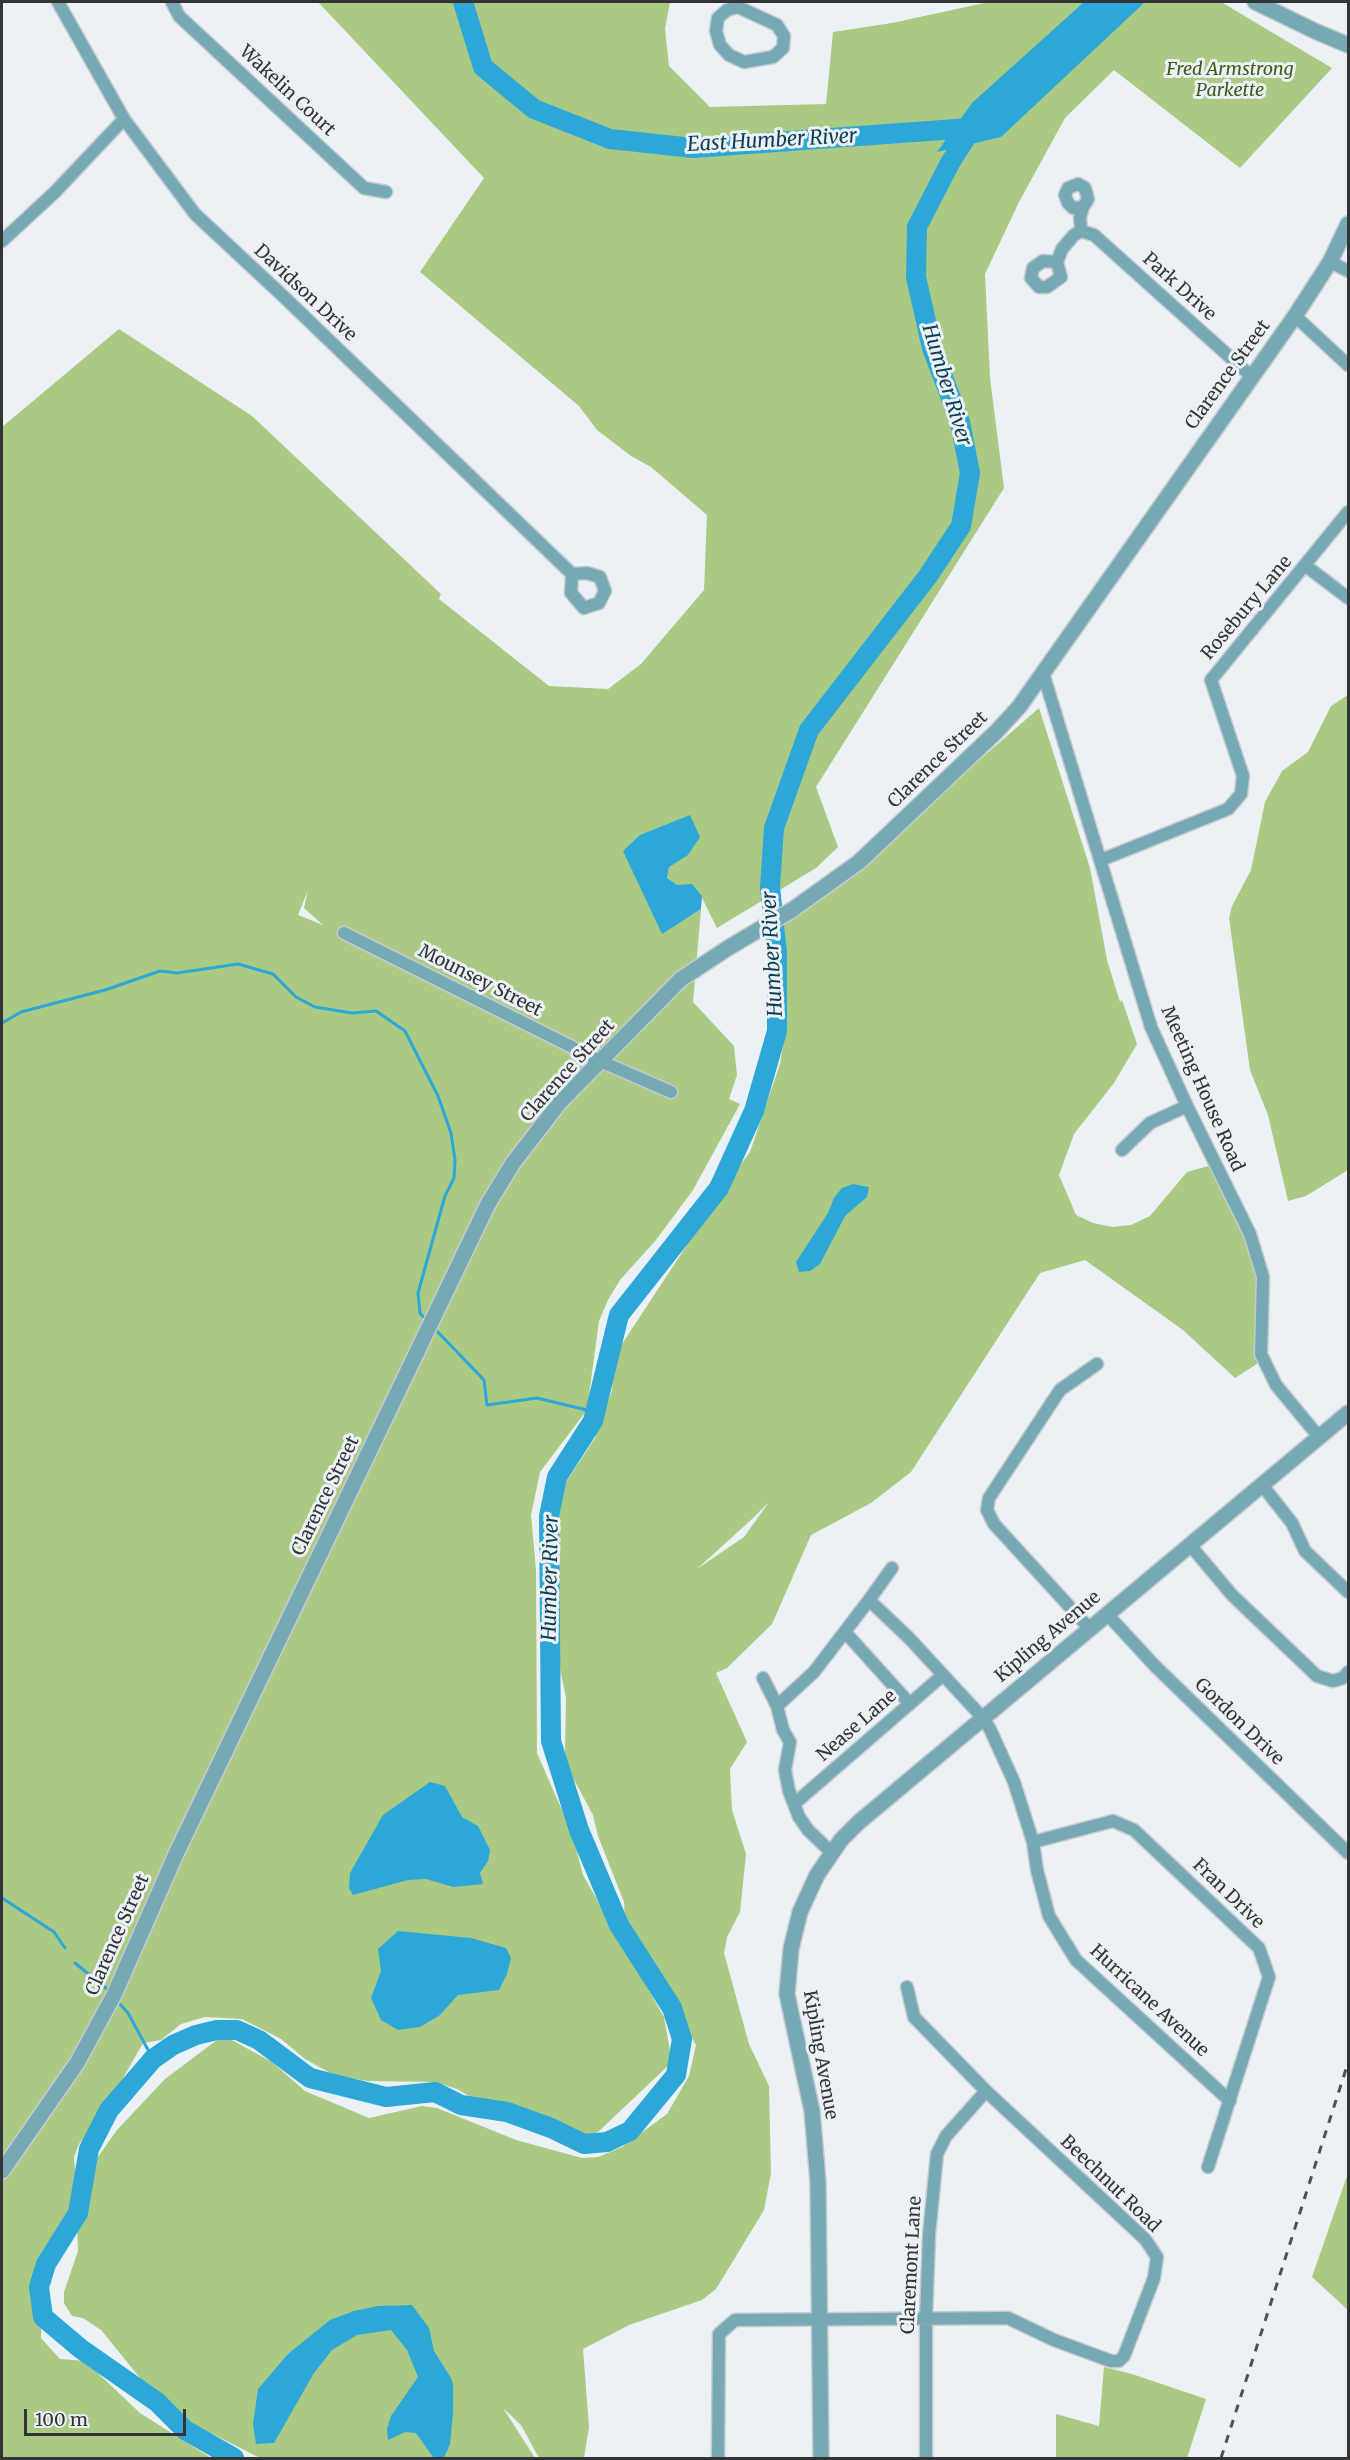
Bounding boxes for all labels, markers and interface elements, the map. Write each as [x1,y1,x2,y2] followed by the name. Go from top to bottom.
[235,41,339,141] street label: Wakelin Court
[1166,59,1294,101] park label: Fred Armstrong Parkette
[687,125,857,157] water label: East Humber River
[249,240,361,346] street label: Davidson Drive
[1138,249,1220,325] street label: Park Drive
[1181,316,1275,434] street label: Clarence Street
[916,321,976,449] water label: Humber River
[1197,552,1297,664] street label: Rosebury Lane
[884,707,992,813] street label: Clarence Street
[758,891,788,1017] water label: Humber River
[415,941,545,1021] street label: Mounsey Street
[1156,1003,1248,1175] street label: Meeting House Road
[516,1015,620,1127] street label: Clarence Street
[288,1433,364,1559] street label: Clarence Street
[538,1515,564,1641] water label: Humber River
[991,1587,1105,1687] street label: Kipling Avenue
[1190,1674,1288,1770] street label: Gordon Drive
[813,1686,901,1766] street label: Nease Lane
[1188,1855,1268,1933] street label: Fran Drive
[82,1871,154,1999] street label: Clarence Street
[1085,1940,1213,2062] street label: Hurricane Avenue
[798,1989,842,2121] street label: Kipling Avenue
[1056,2131,1164,2237] street label: Beechnut Road
[898,2196,926,2334] street label: Claremont Lane
[27,2397,189,2435] scale bar
[35,2408,88,2431] text: 100 m

